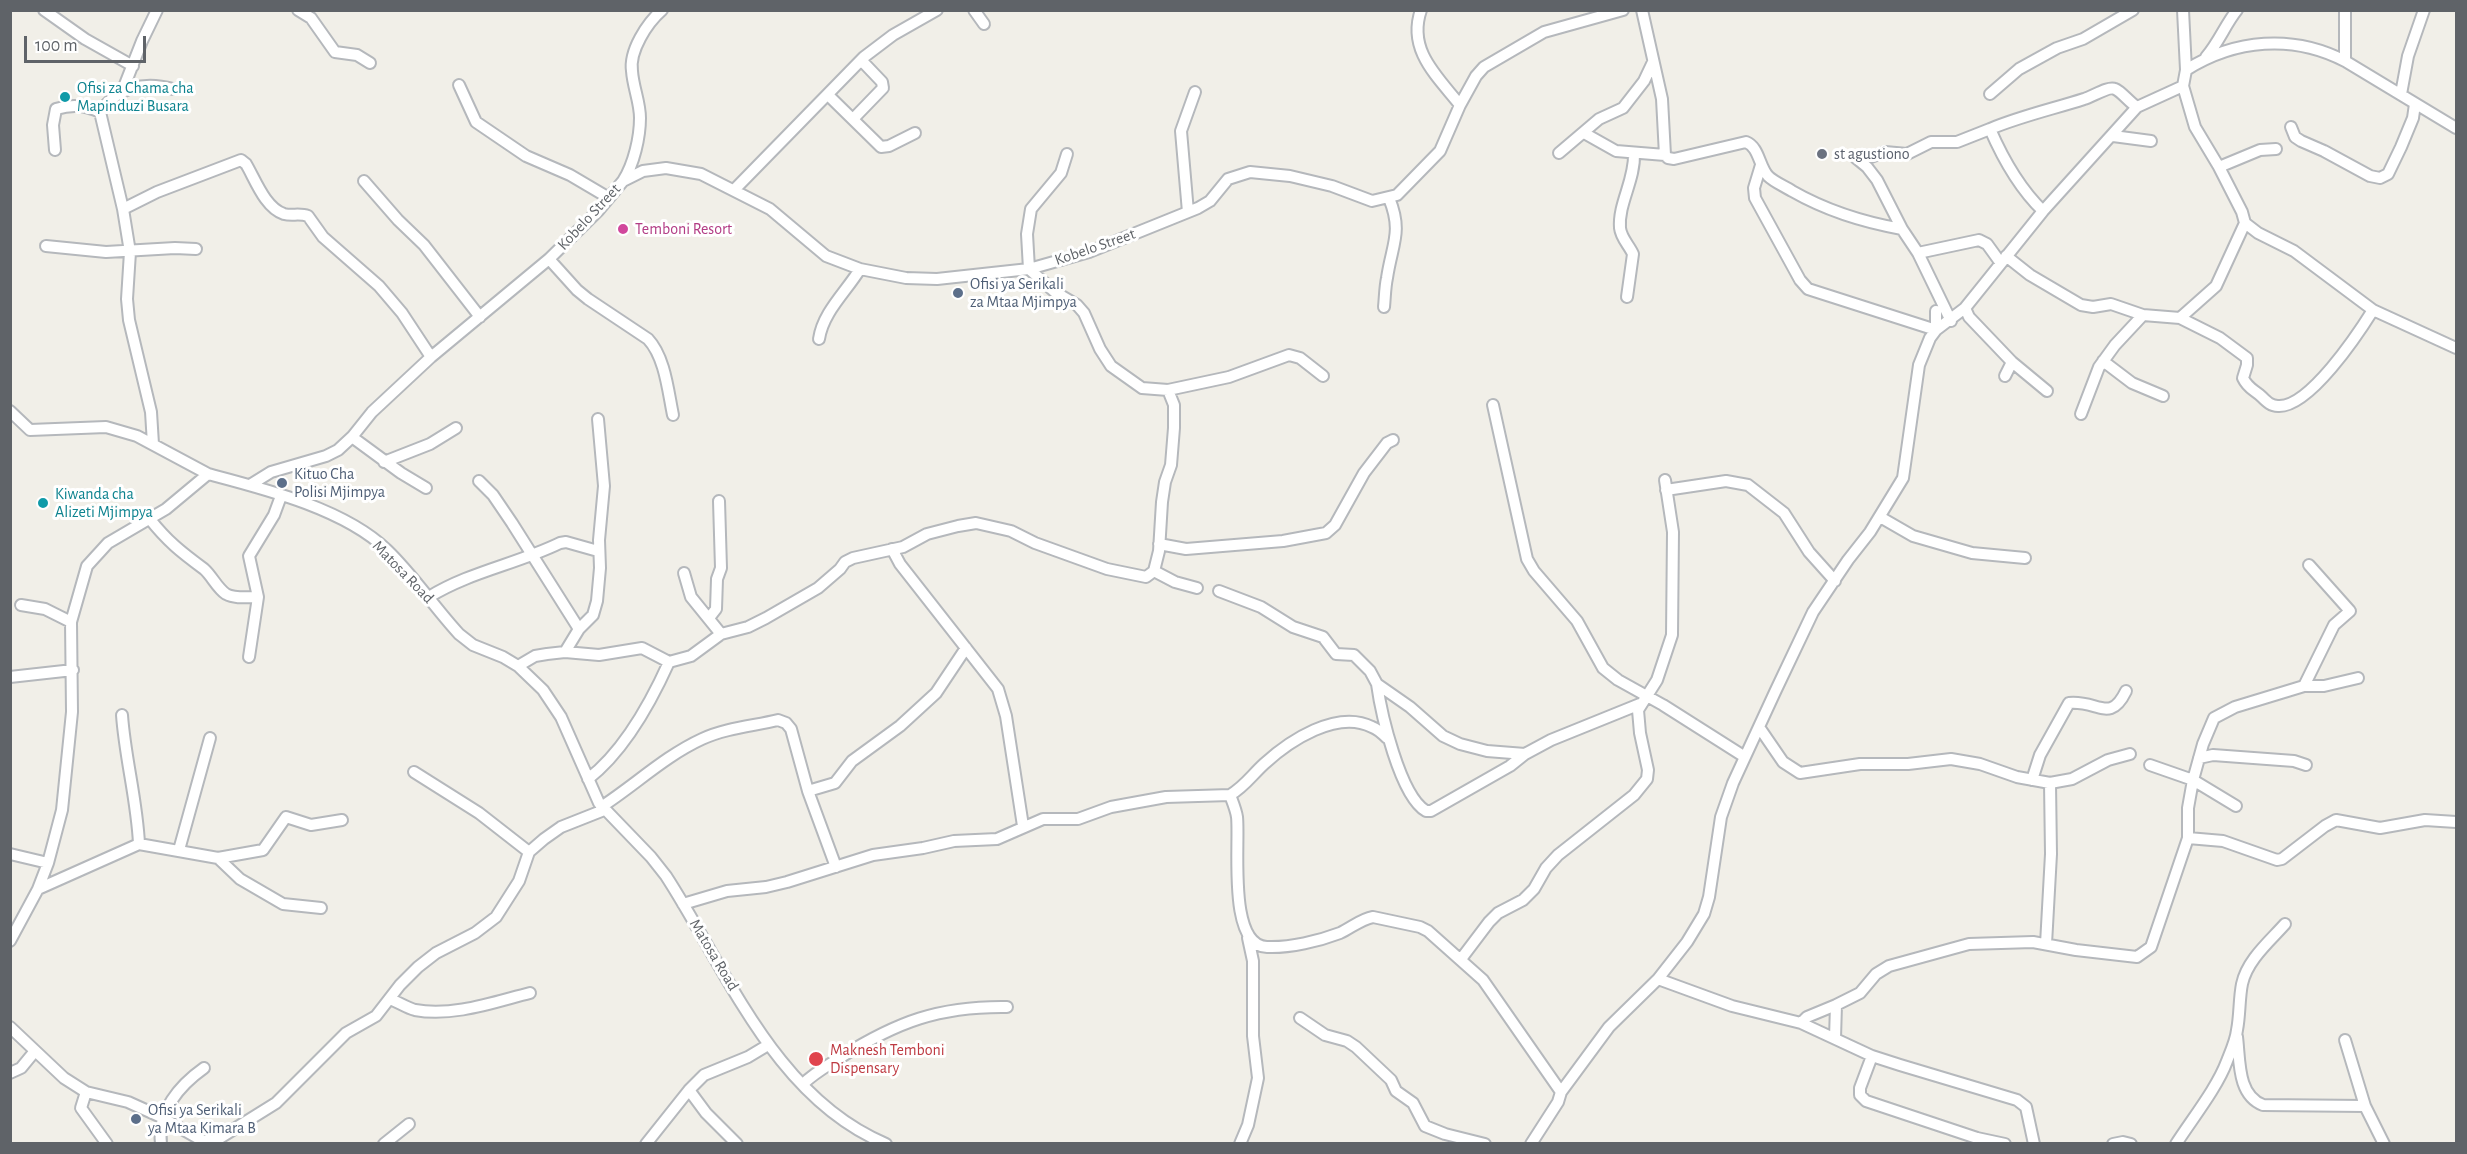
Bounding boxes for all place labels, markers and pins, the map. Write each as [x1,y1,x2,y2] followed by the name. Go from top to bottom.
[77,78,194,116] place label: Ofisi za Chama cha Mapinduzi Busara
[58,90,72,104] marker: Ofisi za Chama cha Mapinduzi Busara
[1834,144,1910,164] place label: st agustiono
[1815,147,1829,161] marker: st agustiono
[635,219,732,239] place label: Temboni Resort
[616,222,630,236] marker: Temboni Resort
[970,274,1077,312] place label: Ofisi ya Serikali za Mtaa Mjimpya
[951,286,965,300] marker: Ofisi ya Serikali za Mtaa Mjimpya
[294,464,385,502] place label: Kituo Cha Polisi Mjimpya
[275,476,289,490] marker: Kituo Cha Polisi Mjimpya
[55,484,153,522] place label: Kiwanda cha Alizeti Mjimpya
[36,496,50,510] marker: Kiwanda cha Alizeti Mjimpya
[830,1040,945,1078] place label: Maknesh Temboni Dispensary
[807,1050,825,1068] marker: Maknesh Temboni Dispensary
[148,1100,256,1138] place label: Ofisi ya Serikali ya Mtaa Kimara B
[129,1112,143,1126] marker: Ofisi ya Serikali ya Mtaa Kimara B

